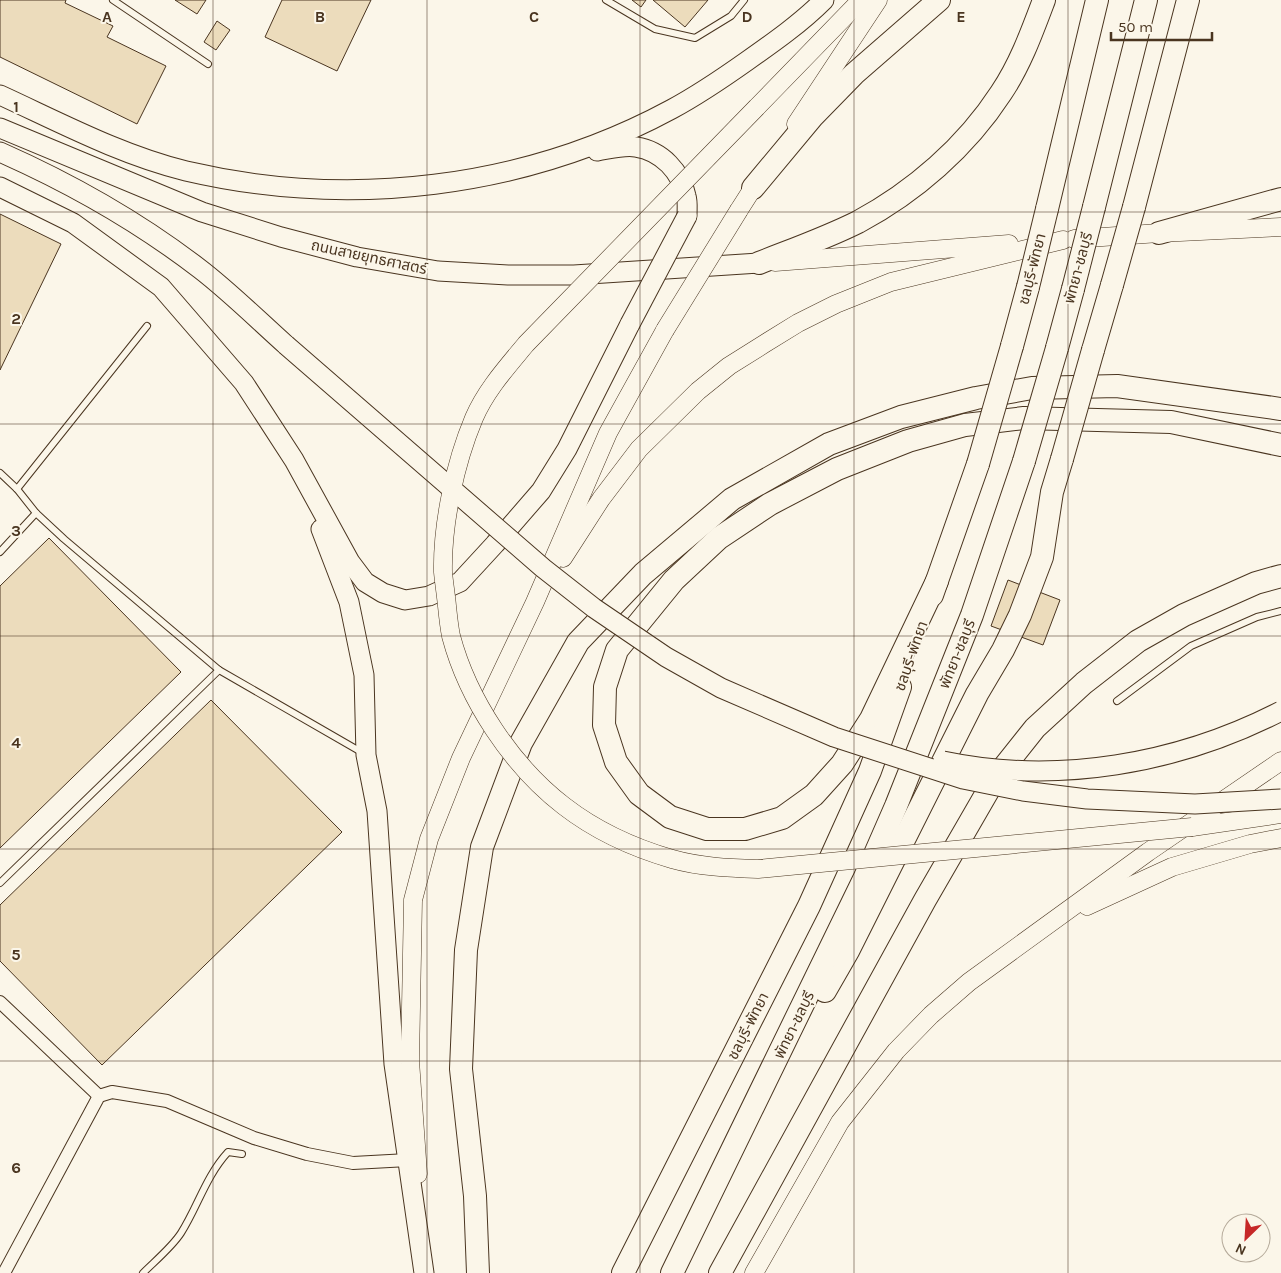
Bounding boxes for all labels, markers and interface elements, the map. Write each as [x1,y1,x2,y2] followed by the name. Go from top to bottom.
[102,7,112,26] text: A
[315,7,325,26] text: B
[529,7,539,26] text: C
[742,7,753,26] text: D
[956,7,966,26] text: E
[1111,10,1212,42] scale bar
[1118,18,1153,36] text: 50 m
[13,97,19,116] text: 1
[1060,230,1096,306] street label: พัทยา-ชลบุรี
[1014,231,1050,307] street label: ชลบุรี-พัทยา
[309,236,429,278] street label: ถนนสายยุทธศาสตร์
[11,309,21,328] text: 2
[11,521,21,540] text: 3
[935,617,979,691] street label: พัทยา-ชลบุรี
[891,619,931,693] street label: ชลบุรี-พัทยา
[11,733,21,752] text: 4
[11,945,21,964] text: 5
[770,988,818,1062] street label: พัทยา-ชลบุรี
[723,989,773,1063] street label: ชลบุรี-พัทยา
[11,1158,21,1177] text: 6
[1221,1213,1271,1263] north arrow
[1233,1240,1249,1259] text: N

